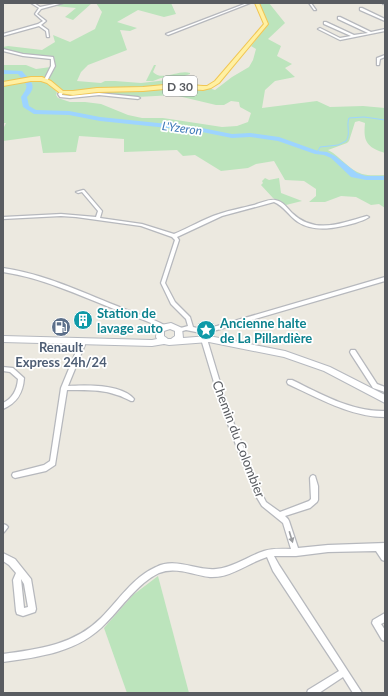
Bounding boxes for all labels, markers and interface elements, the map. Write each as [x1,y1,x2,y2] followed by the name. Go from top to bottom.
[163,76,197,96] road number: D 30
[161,118,203,138] water label: L'Yzeron
[97,305,164,336] place label: Station de lavage auto
[72,309,94,331] building icon: Station de lavage auto
[219,315,312,346] place label: Ancienne halte de La Pillardière
[50,316,72,338] fuel station icon: Renault Express 24h/24
[195,319,217,341] place icon: Ancienne halte de La Pillardière
[15,339,107,370] place label: Renault Express 24h/24
[209,378,269,500] street label: Chemin du Colombier
[288,532,294,544] one-way arrow

